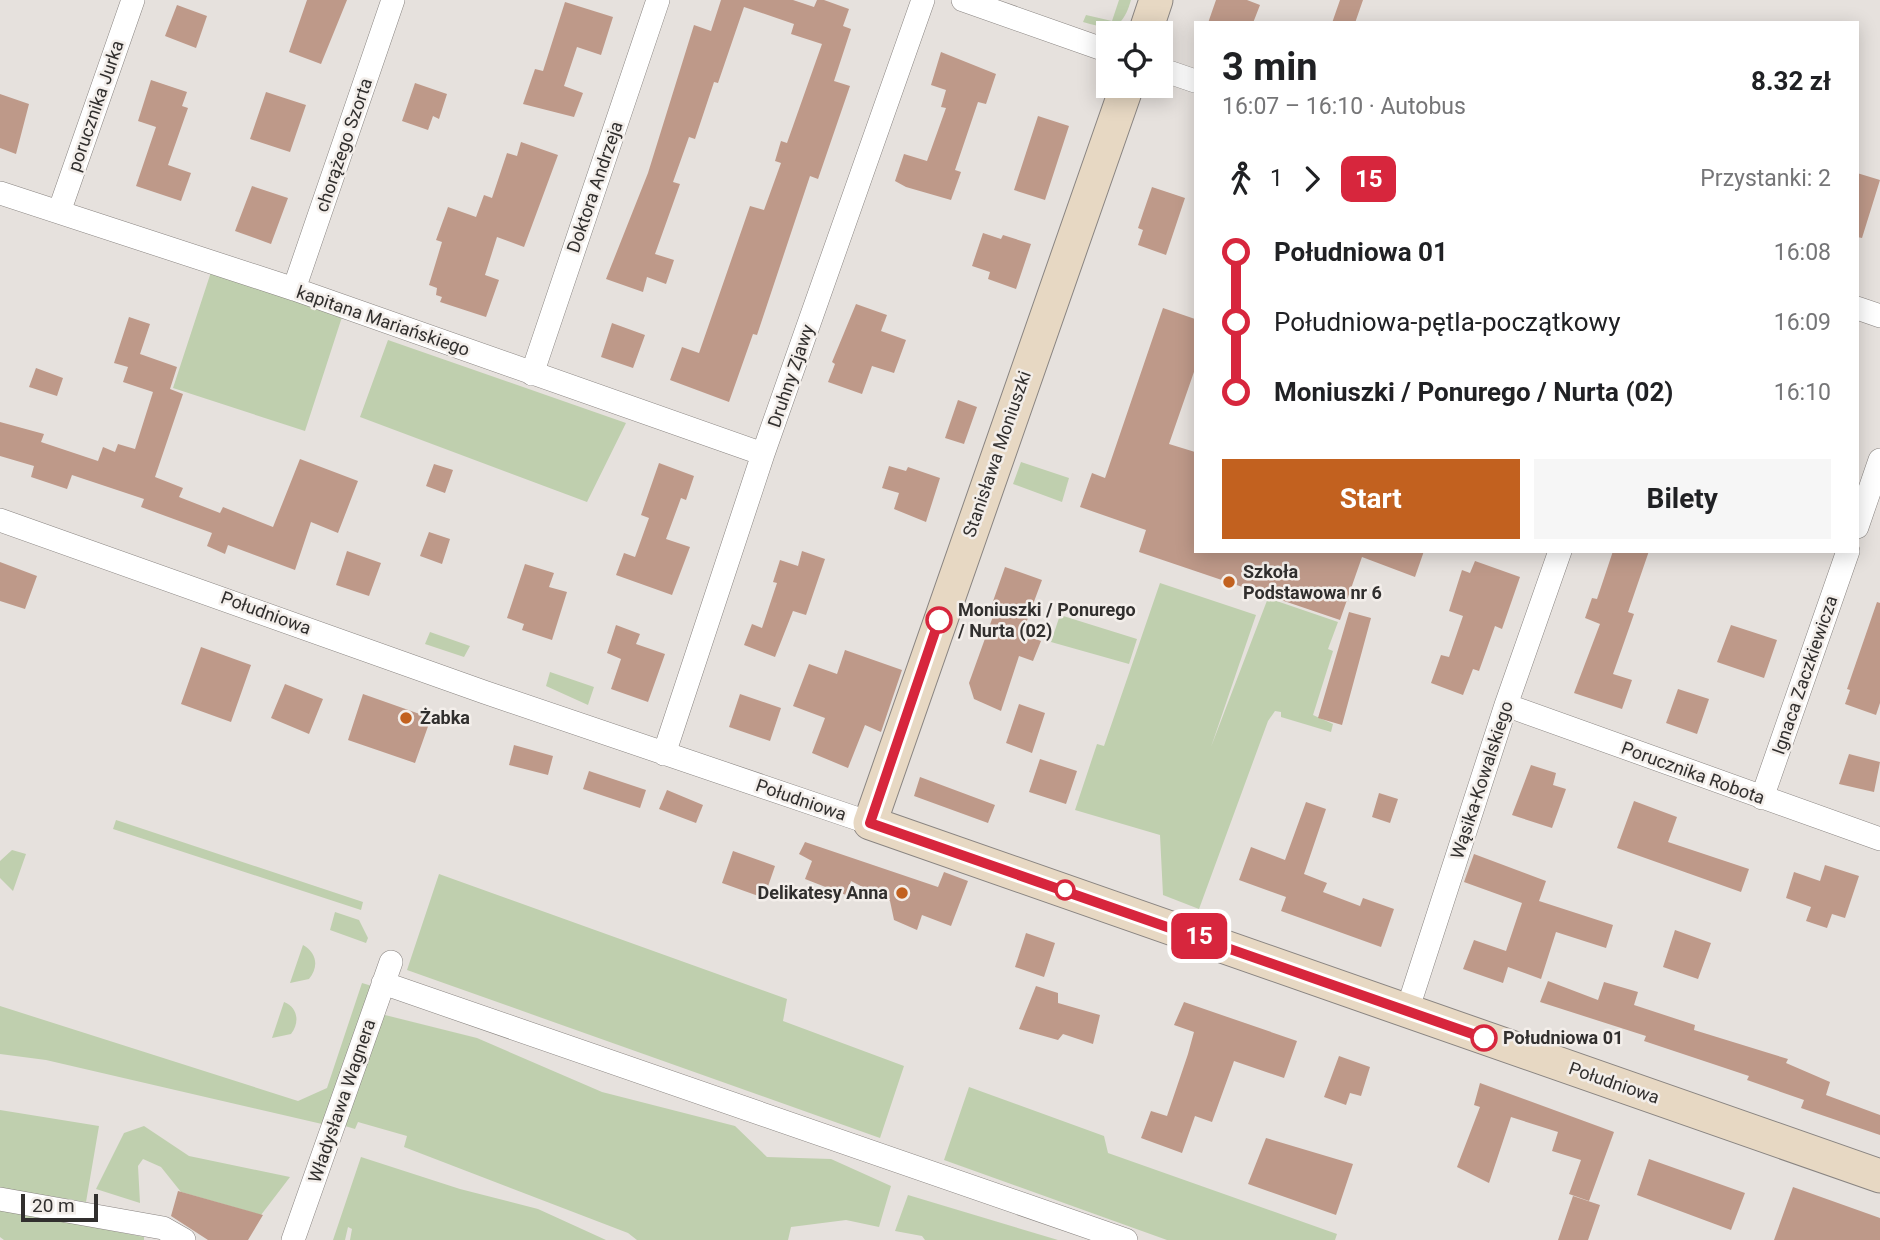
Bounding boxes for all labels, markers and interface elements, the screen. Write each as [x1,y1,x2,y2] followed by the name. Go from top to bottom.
[1096,21,1173,98] map controls
[1096,21,1173,98] button: locate
[63,38,128,174] street label: porucznika Jurka
[1222,45,1318,89] text: 3 min
[1751,66,1831,96] text: 8.32 zł
[311,75,376,215] street label: chorążego Szorta
[1222,93,1466,120] text: 16:07 – 16:10 · Autobus
[562,118,627,255] street label: Doktora Andrzeja
[1222,160,1260,198] icon: walk
[1293,160,1331,198] icon: forward
[1270,165,1283,192] text: 1
[1355,165,1382,193] text: 15
[1700,165,1831,192] text: Przystanki: 2
[1274,237,1448,267] text: Południowa 01
[1774,239,1831,266] text: 16:08
[294,281,472,360] street label: kapitana Mariańskiego
[1274,307,1620,337] text: Południowa-pętla-początkowy
[1774,309,1831,336] text: 16:09
[763,321,818,430] street label: Druhny Zjawy
[958,368,1035,540] street label: Stanisława Moniuszki
[1274,377,1674,407] text: Moniuszki / Ponurego / Nurta (02)
[1774,379,1831,406] text: 16:10
[1222,459,1520,539] button: Start
[1534,459,1831,539] button: Bilety
[1243,561,1382,603] place label: Szkoła Podstawowa nr 6
[1221,574,1237,590] marker: Szkoła Podstawowa nr 6
[218,587,314,639] street label: Południowa
[1768,593,1842,757] street label: Ignaca Zaczkiewicza
[957,599,1136,642] place label: Moniuszki / Ponurego / Nurta (02)
[926,607,952,633] marker: Moniuszki / Ponurego / Nurta (02)
[1446,698,1517,861] street label: Wąsika-Kowalskiego
[420,707,470,728] place label: Żabka
[398,710,414,726] marker: Żabka
[1619,737,1768,808] street label: Porucznika Robota
[753,774,849,825] street label: Południowa
[1055,880,1075,900] unlabelled marker
[758,882,888,903] place label: Delikatesy Anna
[894,885,910,901] marker: Delikatesy Anna
[1168,913,1230,959] line badge: 15
[1185,922,1213,950] text: 15
[304,1016,379,1185] street label: Władysława Wagnera
[1471,1025,1497,1051] marker: Południowa 01
[1503,1027,1623,1048] place label: Południowa 01
[1566,1057,1662,1108] street label: Południowa
[21,1191,98,1223] scale bar
[32,1194,75,1217] text: 20 m

